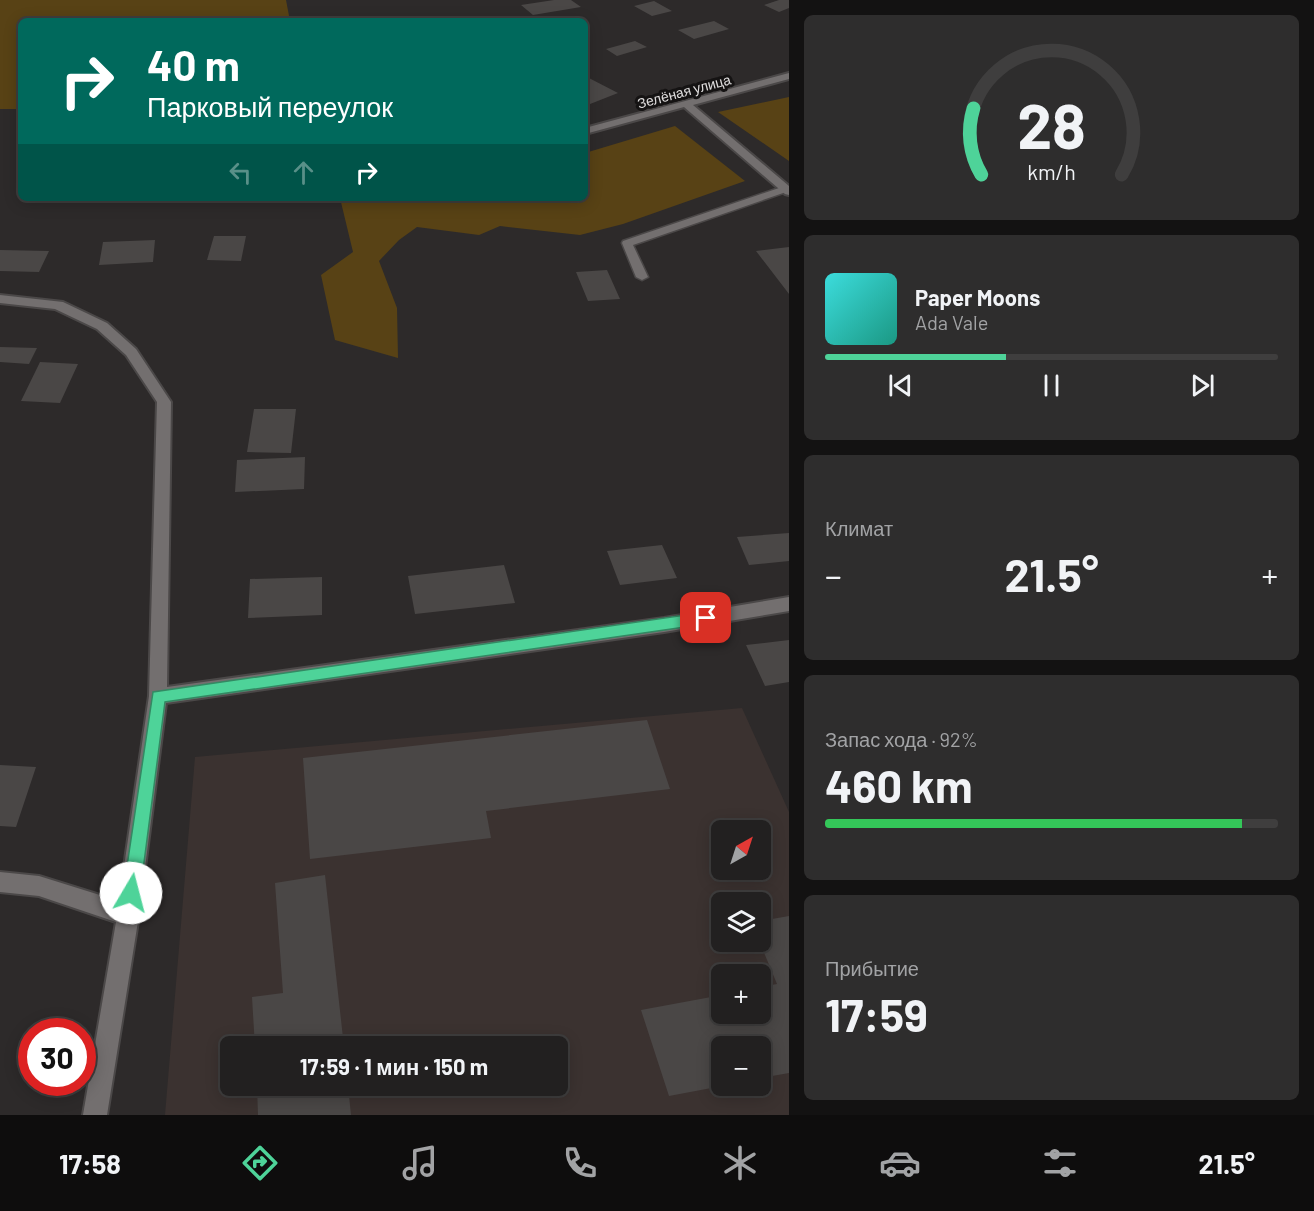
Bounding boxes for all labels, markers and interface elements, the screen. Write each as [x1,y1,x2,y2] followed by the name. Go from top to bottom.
[147,39,240,89] text: 40 m
[48,42,126,120] icon: right
[635,70,733,112] street label: Зелёная улица
[1017,87,1086,161] text: 28
[147,90,393,122] text: Парковый переулок
[224,156,257,189] icon: left
[287,156,320,189] icon: ahead
[350,156,383,189] icon: right
[1027,159,1076,184] text: km/h
[915,284,1040,310] text: Paper Moons
[915,310,988,334] text: Ada Vale
[884,369,917,402] icon: previous
[1035,369,1068,402] icon: pause
[1186,369,1219,402] icon: next
[825,516,893,540] text: Климат
[1004,547,1099,601] text: 21.5°
[825,555,842,595] text: −
[1262,555,1278,595] text: +
[680,592,731,643] pin
[689,601,722,634] icon: arrive
[825,727,978,751] text: Запас хода · 92%
[825,758,973,812] text: 460 km
[711,820,771,880] north arrow
[711,820,771,1096] map controls
[99,861,163,925] position arrow
[711,892,771,952] button: layers
[825,956,919,980] text: Прибытие
[711,964,771,1024] button: +
[825,987,928,1041] text: 17:59
[18,1018,96,1096] speed limit sign: 30
[711,1036,771,1096] button: −
[300,1053,488,1079] text: 17:59 · 1 мин · 150 m
[239,1142,281,1184] icon: directions
[399,1142,441,1184] icon: music
[559,1142,601,1184] icon: phone
[719,1142,761,1184] icon: climate
[879,1142,921,1184] icon: car
[1039,1142,1081,1184] icon: filters
[59,1147,121,1179] text: 17:58
[1198,1147,1255,1179] text: 21.5°

